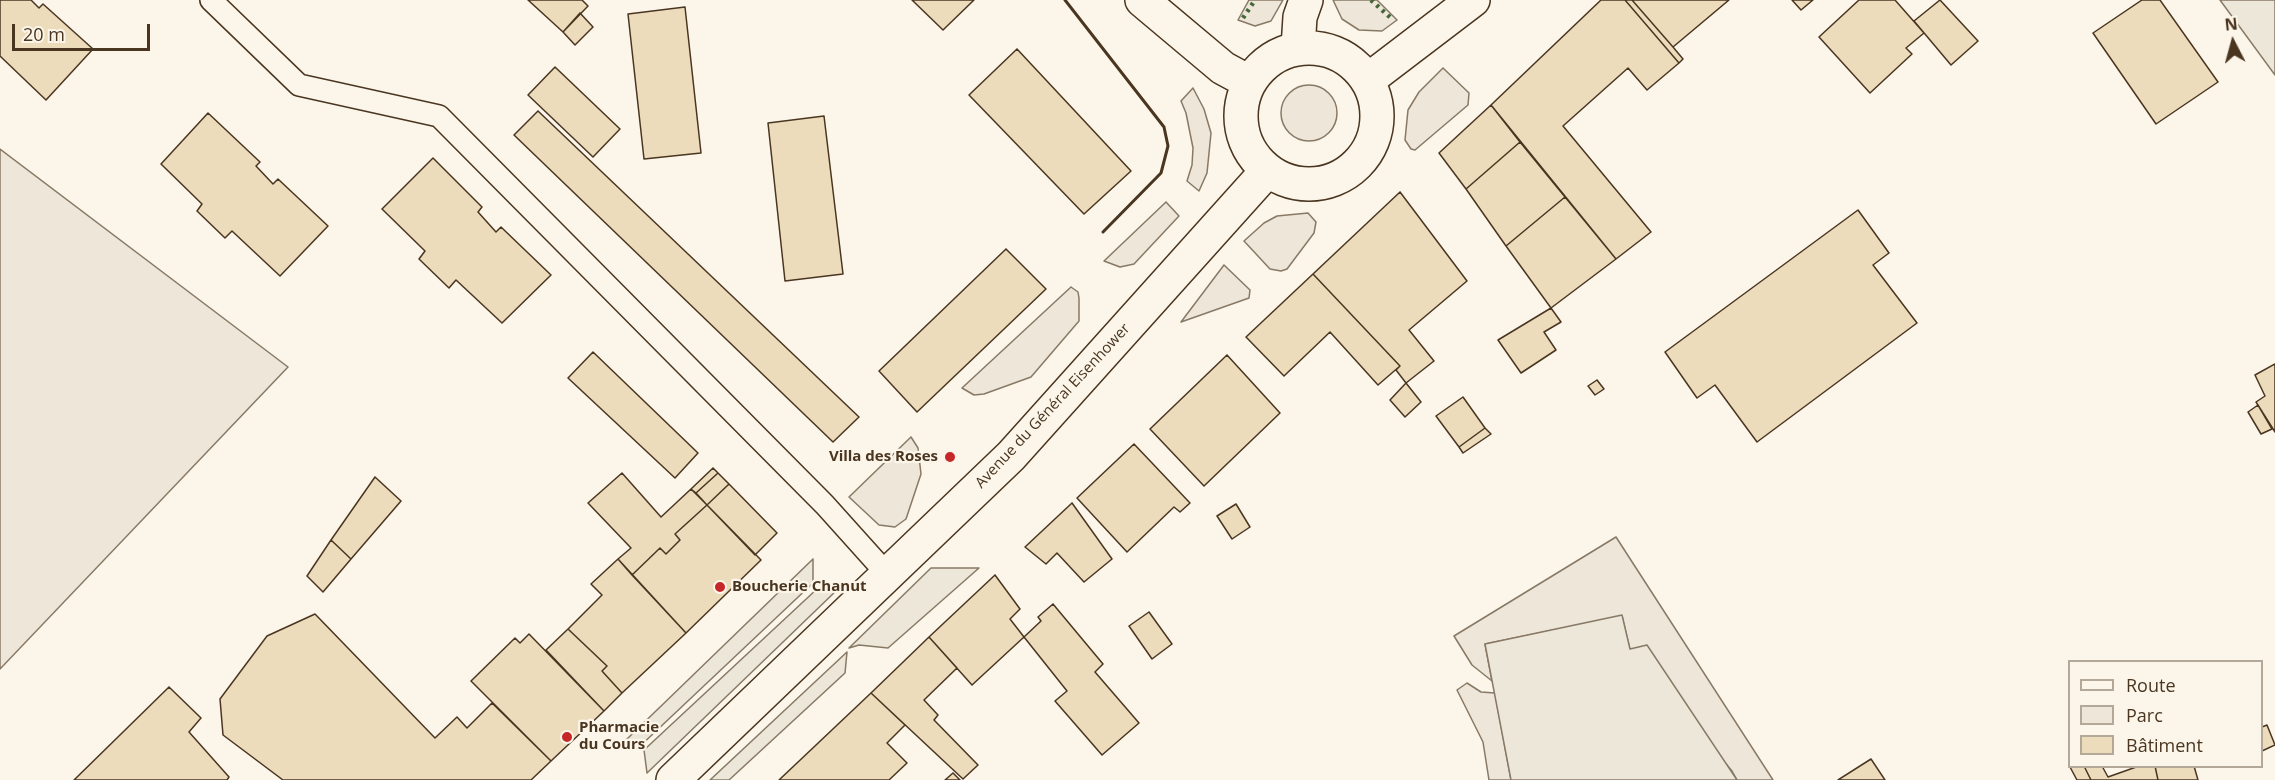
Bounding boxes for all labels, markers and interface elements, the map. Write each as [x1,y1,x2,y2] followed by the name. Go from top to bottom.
[15,12,153,50] scale bar
[2203,12,2263,72] north arrow
[2223,12,2239,36] text: N
[23,22,65,46] text: 20 m
[972,320,1134,492] street label: Avenue du Général Eisenhower
[829,448,938,466] place label: Villa des Roses
[943,450,957,464] marker: Villa des Roses
[732,578,867,596] place label: Boucherie Chanut
[713,580,727,594] marker: Boucherie Chanut
[2068,660,2263,768] legend
[2126,673,2176,697] text: Route
[2126,703,2163,727] text: Parc
[579,719,659,754] place label: Pharmacie du Cours
[560,730,574,744] marker: Pharmacie du Cours
[2126,733,2203,757] text: Bâtiment

